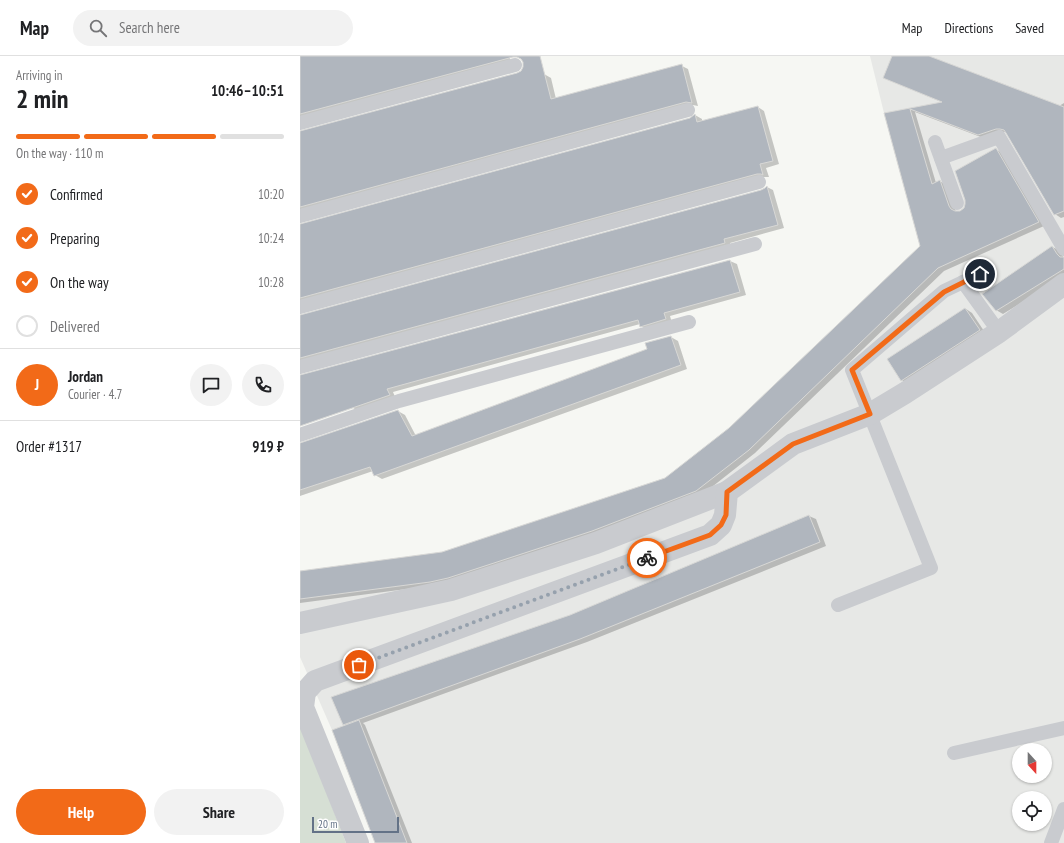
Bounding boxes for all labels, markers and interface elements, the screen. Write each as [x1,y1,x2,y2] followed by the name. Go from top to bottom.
[73,10,353,46] search box
[20,16,49,40] text: Map
[87,17,109,39] icon: search
[119,18,180,37] text: Search here
[902,19,922,37] text: Map
[944,19,993,37] text: Directions
[1015,19,1044,37] text: Saved
[16,67,63,84] text: Arriving in
[211,81,284,100] text: 10:46–10:51
[16,82,69,115] text: 2 min
[16,145,103,162] text: On the way · 110 m
[16,183,38,205] icon: check
[50,185,103,204] text: Confirmed
[258,186,284,203] text: 10:20
[16,227,38,249] icon: check
[50,229,100,248] text: Preparing
[258,230,284,247] text: 10:24
[963,257,997,291] pin
[969,263,991,285] icon: home
[16,271,38,293] icon: check
[50,273,109,292] text: On the way
[258,274,284,291] text: 10:28
[50,317,100,336] text: Delivered
[190,364,232,406] button: chat
[242,364,284,406] button: phone
[68,367,103,386] text: Jordan
[35,375,39,394] text: J
[68,386,122,403] text: Courier · 4.7
[16,437,82,456] text: Order #1317
[252,437,284,456] text: 919 ₽
[627,538,667,578] courier
[636,547,658,569] icon: bike
[342,648,376,682] pin
[348,654,370,676] icon: bag
[1012,743,1052,783] north arrow
[1012,743,1052,831] map controls
[16,789,146,835] button: Help
[154,789,284,835] button: Share
[1012,791,1052,831] button: locate
[312,815,399,834] scale bar
[318,817,337,831] text: 20 m

